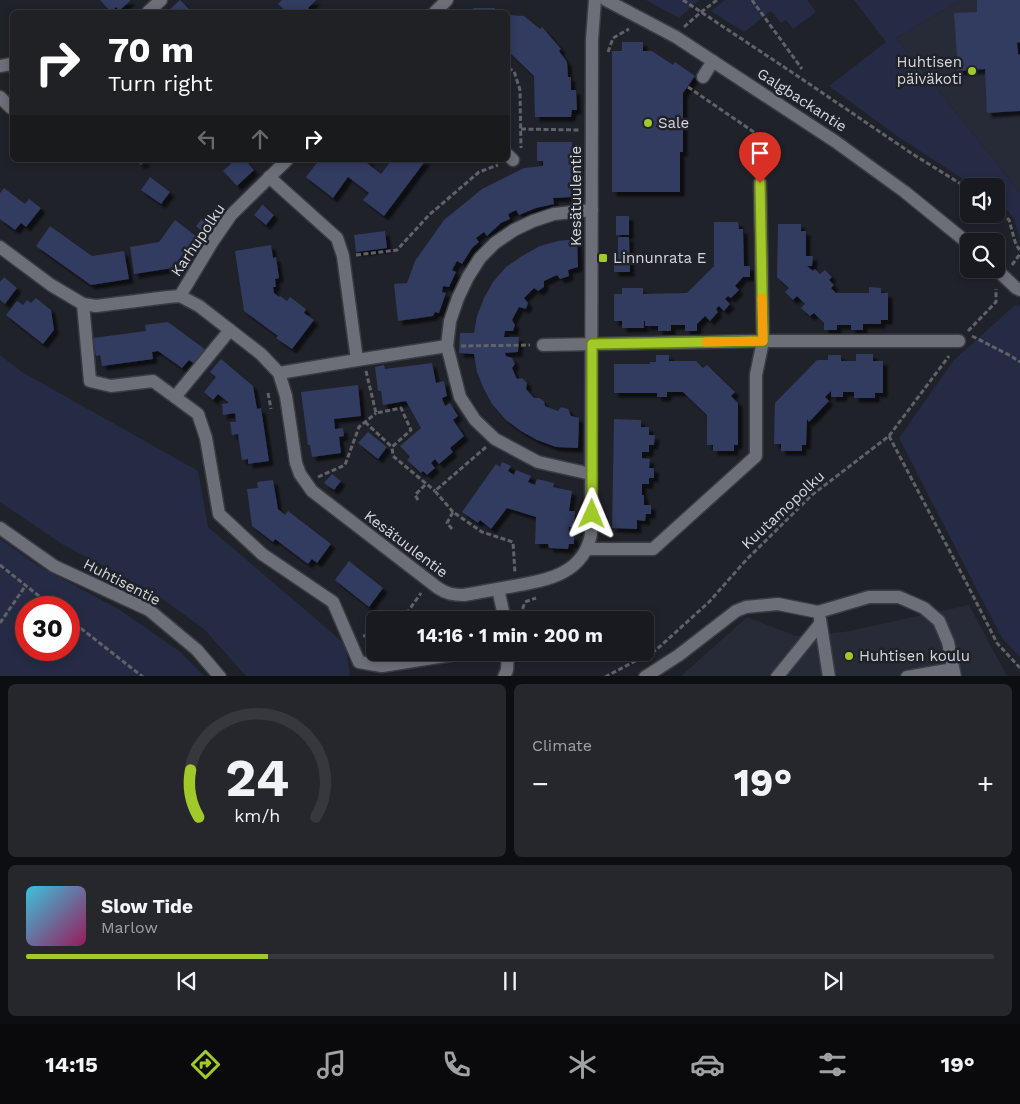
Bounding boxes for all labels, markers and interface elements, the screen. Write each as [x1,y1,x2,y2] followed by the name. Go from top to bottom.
[108,29,194,71] text: 70 m
[25,30,90,95] icon: right
[897,53,962,88] place label: Huhtisen päiväkoti
[754,64,850,136] street label: Galgbackantie
[966,65,978,77] marker: Huhtisen päiväkoti
[108,71,213,96] text: Turn right
[658,114,689,132] place label: Sale
[642,117,654,129] marker: Sale
[193,125,221,153] icon: left
[246,125,274,153] icon: ahead
[299,125,327,153] icon: right
[739,132,781,183] pin
[746,139,774,167] icon: arrive
[567,146,585,246] street label: Kesätuulentie
[960,178,1005,278] map controls
[960,178,1005,223] button: sound
[167,200,229,280] street label: Karhupolku
[960,233,1005,278] button: search
[613,249,706,267] place label: Linnunrata E
[597,252,609,264] marker: Linnunrata E
[738,467,828,553] street label: Kuutamopolku
[565,487,617,539] position arrow
[361,507,451,581] street label: Kesätuulentie
[80,555,164,609] street label: Huhtisentie
[15,596,80,661] speed limit sign: 30
[417,624,603,647] text: 14:16 · 1 min · 200 m
[859,647,970,665] place label: Huhtisen koulu
[843,650,855,662] marker: Huhtisen koulu
[532,736,592,755] text: Climate
[225,748,289,809] text: 24
[734,761,792,805] text: 19°
[532,767,549,800] text: −
[977,767,994,800] text: +
[234,805,280,826] text: km/h
[101,895,193,918] text: Slow Tide
[101,918,158,937] text: Marlow
[173,967,201,995] icon: previous
[496,967,524,995] icon: pause
[819,967,847,995] icon: next
[188,1047,223,1082] icon: directions
[314,1047,349,1082] icon: music
[439,1047,474,1082] icon: phone
[565,1047,600,1082] icon: climate
[690,1047,725,1082] icon: car
[815,1047,850,1082] icon: filters
[45,1052,98,1077] text: 14:15
[941,1052,975,1077] text: 19°

